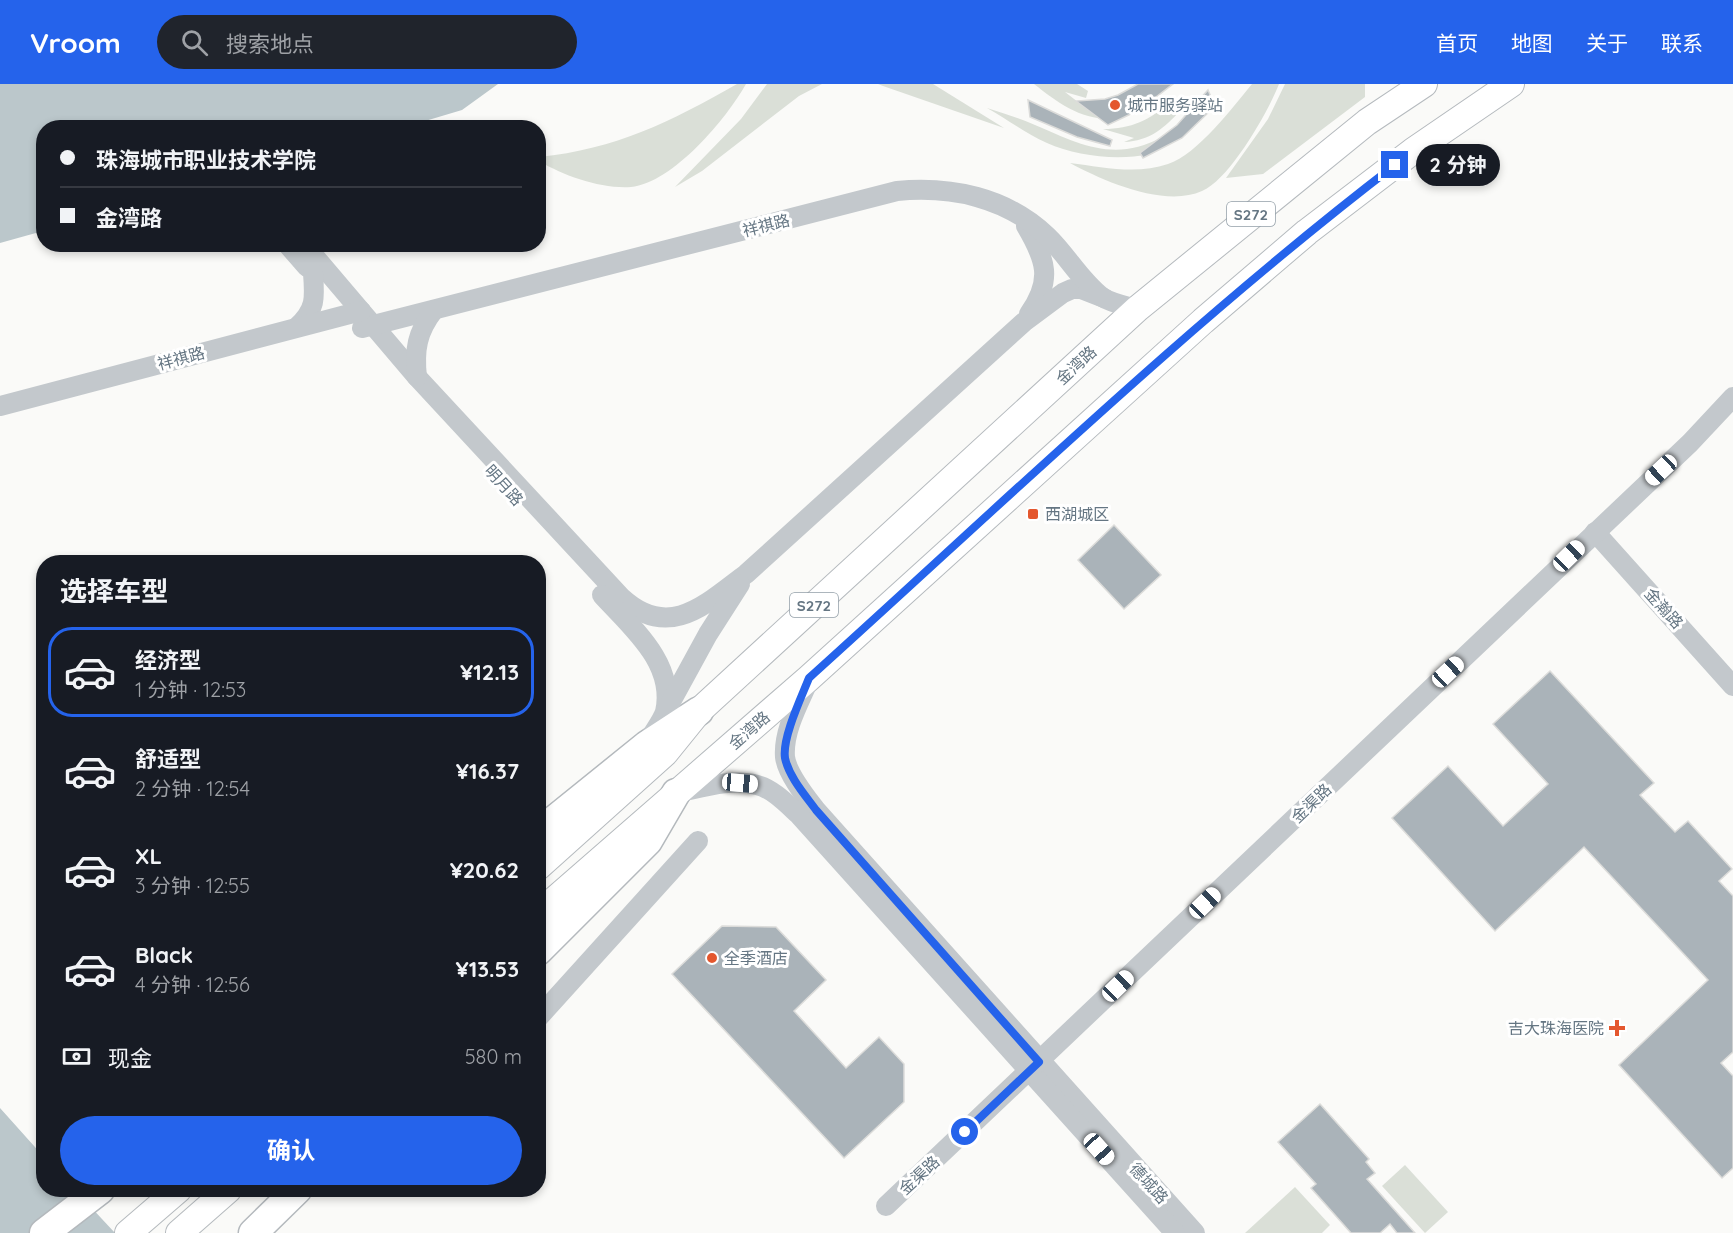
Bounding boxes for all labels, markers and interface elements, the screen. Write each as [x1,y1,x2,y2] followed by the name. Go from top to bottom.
[157,15,577,69] search box
[30,25,121,60] text: Vroom
[178,26,211,59] icon: search
[226,30,314,58] text: 搜索地点
[1436,30,1478,56] text: 首页
[1511,30,1553,56] text: 地图
[1586,30,1628,56] text: 关于
[1661,30,1703,56] text: 联系
[1127,95,1223,115] place label: 城市服务驿站
[1108,98,1122,112] marker: 城市服务驿站
[1416,144,1500,186] callout: 2 分钟
[96,146,316,174] text: 珠海城市职业技术学院
[1381,151,1408,178] route end
[1430,152,1486,177] text: 2 分钟
[1227,202,1275,226] road number: S272
[96,204,162,232] text: 金湾路
[740,209,792,241] street label: 祥祺路
[1052,341,1100,389] street label: 金湾路
[155,342,207,374] street label: 祥祺路
[1642,451,1680,489] car
[481,460,527,510] street label: 明月路
[1045,504,1109,524] place label: 西湖城区
[1026,507,1040,521] marker: 西湖城区
[1550,537,1588,575] car
[60,574,168,608] text: 选择车型
[1641,583,1687,633] street label: 金瀚路
[790,593,838,617] road number: S272
[63,645,117,699] icon: car
[135,646,201,674] text: 经济型
[1429,653,1467,691] car
[460,658,519,686] text: ¥12.13
[135,677,246,702] text: 1 分钟 · 12:53
[724,707,774,753] street label: 金湾路
[63,744,117,798] icon: car
[135,745,201,773] text: 舒适型
[456,757,519,785] text: ¥16.37
[721,772,759,794] car
[135,776,250,801] text: 2 分钟 · 12:54
[1287,779,1335,827] street label: 金渠路
[135,842,162,870] text: XL
[63,843,117,897] icon: car
[450,856,519,884] text: ¥20.62
[135,873,250,898] text: 3 分钟 · 12:55
[1186,884,1224,922] car
[135,941,193,969] text: Black
[63,942,117,996] icon: car
[724,948,788,968] place label: 全季酒店
[705,951,719,965] marker: 全季酒店
[456,955,519,983] text: ¥13.53
[1099,967,1137,1005] car
[135,972,250,997] text: 4 分钟 · 12:56
[1508,1018,1604,1038] place label: 吉大珠海医院
[1608,1019,1626,1037] marker: 吉大珠海医院
[60,1040,93,1073] icon: cash
[108,1044,152,1072] text: 现金
[465,1044,522,1069] text: 580 m
[60,1116,522,1185] button: 确认
[951,1118,978,1145] route start
[1080,1130,1118,1168] car
[895,1151,943,1199] street label: 金渠路
[1126,1158,1172,1208] street label: 德城路

